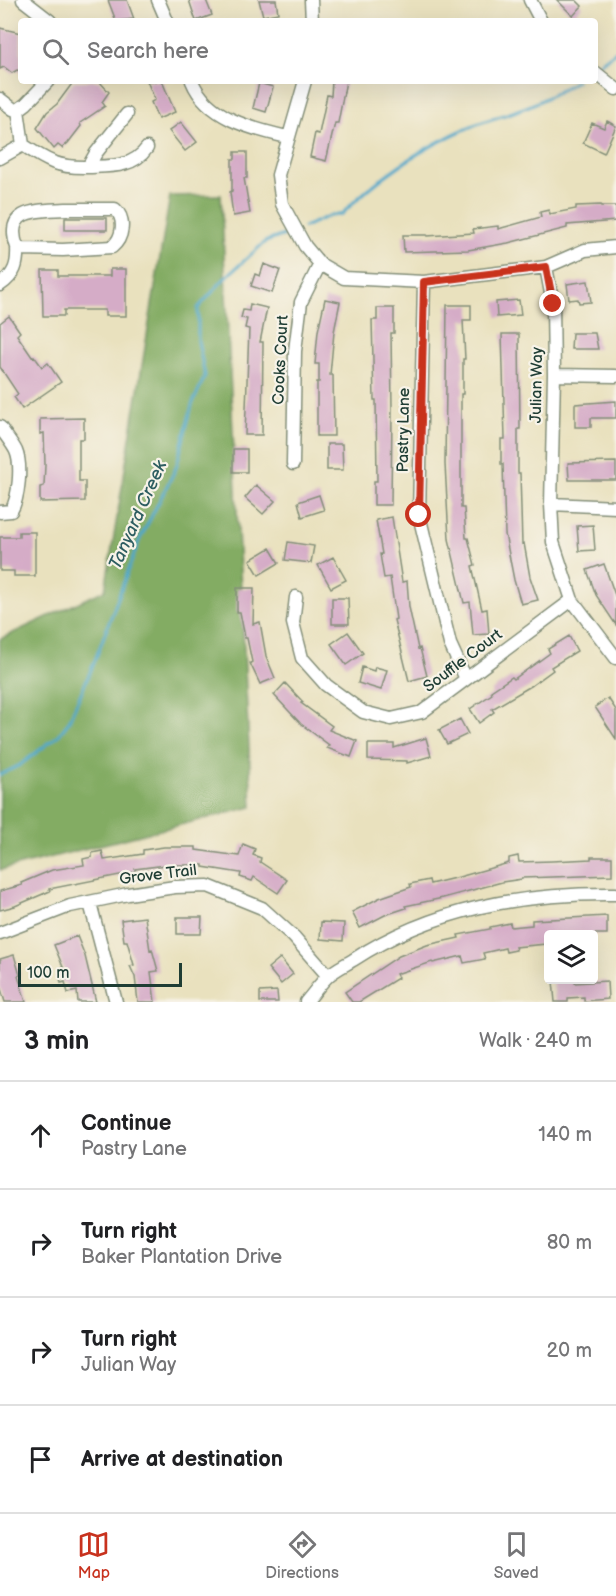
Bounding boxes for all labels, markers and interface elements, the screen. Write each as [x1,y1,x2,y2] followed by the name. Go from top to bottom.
[18,18,598,84] search box
[39,35,72,68] icon: search
[87,38,209,65] text: Search here
[539,290,565,316] route end
[269,315,293,405] street label: Cooks Court
[527,346,547,423] street label: Julian Way
[394,387,414,473] street label: Pastry Lane
[105,456,172,573] water label: Tanyard Creek
[405,501,431,527] route start
[420,625,506,697] street label: Souffle Court
[118,861,198,889] street label: Grove Trail
[544,930,598,984] map controls
[544,930,598,984] button: layers
[18,960,182,988] scale bar
[27,964,70,983] text: 100 m
[24,1026,89,1057] text: 3 min
[479,1029,592,1053] text: Walk · 240 m
[81,1110,171,1137] text: Continue
[24,1119,57,1152] icon: ahead
[538,1123,592,1147] text: 140 m
[81,1137,187,1161] text: Pastry Lane
[81,1218,177,1245] text: Turn right
[24,1227,57,1260] icon: right
[547,1231,592,1255] text: 80 m
[81,1245,282,1269] text: Baker Plantation Drive
[81,1326,177,1353] text: Turn right
[24,1335,57,1368] icon: right
[547,1339,592,1363] text: 20 m
[81,1353,176,1377] text: Julian Way
[24,1443,57,1476] icon: arrive
[81,1446,283,1473] text: Arrive at destination
[77,1528,110,1583] tab: Map
[265,1528,339,1583] tab: Directions
[494,1528,539,1583] tab: Saved

